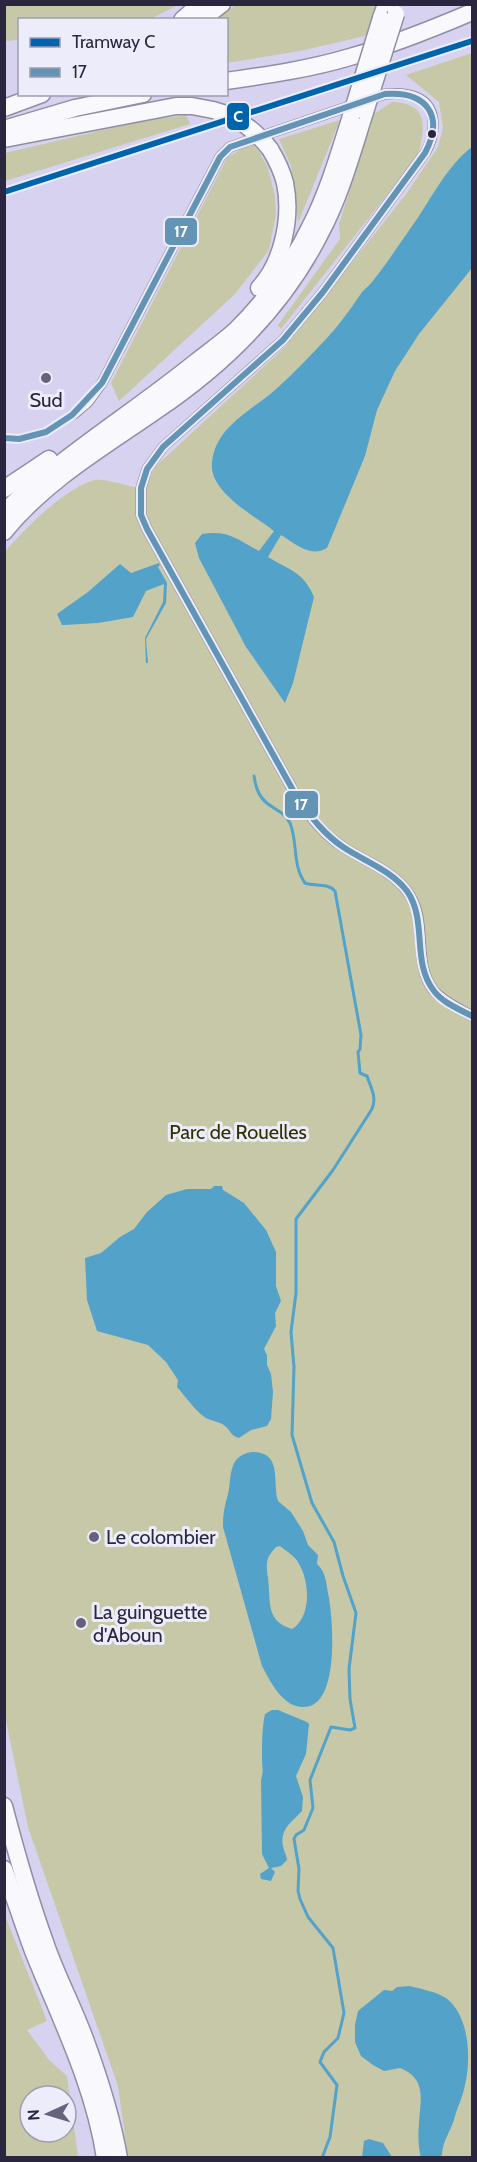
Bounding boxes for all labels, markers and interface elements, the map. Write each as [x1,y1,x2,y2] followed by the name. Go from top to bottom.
[18,18,228,96] legend
[72,31,155,53] text: Tramway C
[72,61,87,83] text: 17
[226,102,250,131] line badge: C
[233,107,243,126] text: C
[426,128,438,140] unlabelled marker
[164,217,198,246] line badge: 17
[174,222,189,241] text: 17
[39,371,53,385] marker: Sud
[29,388,63,412] place label: Sud
[284,790,319,819] line badge: 17
[294,795,309,814] text: 17
[169,1120,307,1144] park label: Parc de Rouelles
[106,1525,216,1549] place label: Le colombier
[87,1530,101,1544] marker: Le colombier
[93,1600,207,1647] place label: La guinguette d'Aboun
[74,1616,88,1630] marker: La guinguette d'Aboun
[18,2084,78,2144] north arrow
[24,2109,43,2121] text: N

